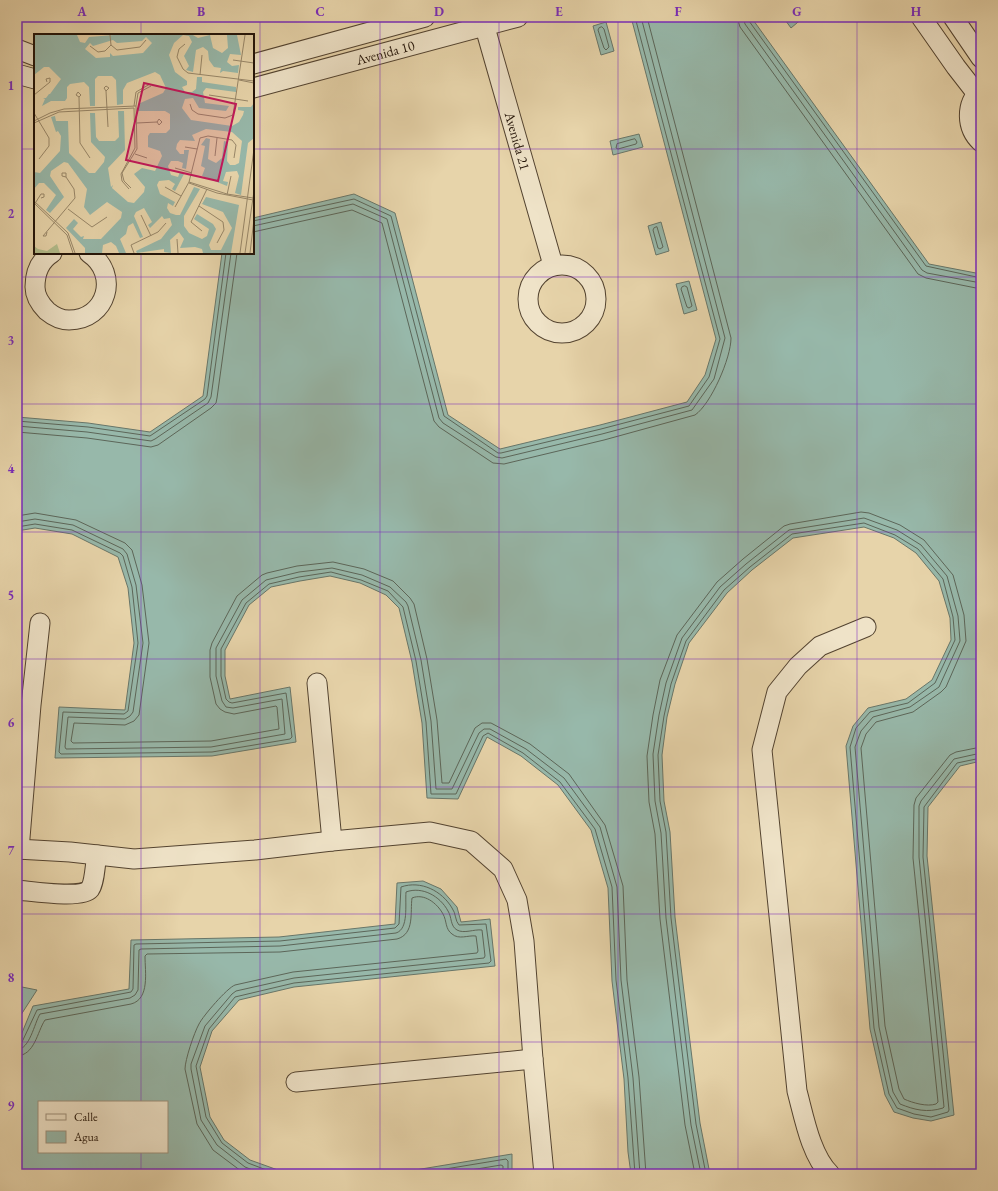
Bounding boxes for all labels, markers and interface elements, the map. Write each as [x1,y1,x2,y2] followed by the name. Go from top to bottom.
[76,3,87,20] text: A
[197,3,205,20] text: B
[315,3,325,20] text: C
[434,3,444,20] text: D
[555,3,563,20] text: E
[674,3,682,20] text: F
[792,3,802,20] text: G
[911,3,922,20] text: H
[34,34,254,254] inset map
[353,36,417,69] street label: Avenida 10
[8,77,15,94] text: 1
[500,109,534,172] street label: Avenida 21
[8,205,15,222] text: 2
[8,332,15,349] text: 3
[8,460,15,477] text: 4
[8,587,14,604] text: 5
[8,714,15,731] text: 6
[8,842,15,859] text: 7
[8,969,15,986] text: 8
[8,1097,15,1114] text: 9
[38,1101,168,1153] legend
[74,1109,98,1125] text: Calle
[73,1129,99,1145] text: Agua

